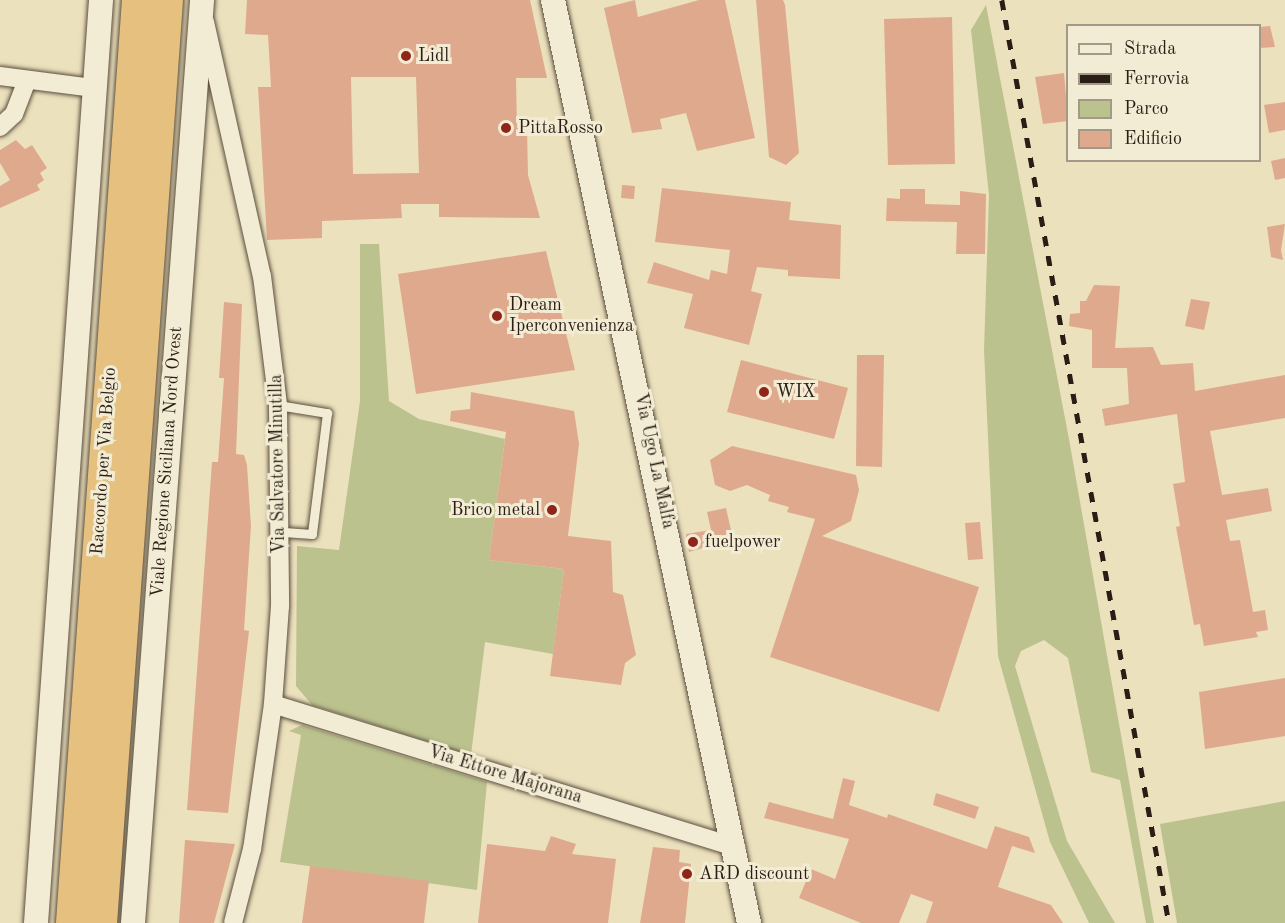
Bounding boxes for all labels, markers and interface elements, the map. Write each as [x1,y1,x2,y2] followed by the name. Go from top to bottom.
[1066,24,1261,162] legend
[1124,40,1176,58] text: Strada
[418,45,449,67] place label: Lidl
[399,49,413,63] marker: Lidl
[1124,70,1189,88] text: Ferrovia
[1124,100,1169,118] text: Parco
[518,117,603,139] place label: PittaRosso
[499,121,513,135] marker: PittaRosso
[1124,130,1182,148] text: Edificio
[509,295,634,338] place label: Dream Iperconvenienza
[490,309,504,323] marker: Dream Iperconvenienza
[147,326,187,598] street label: Viale Regione Siciliana Nord Ovest
[87,366,121,556] street label: Raccordo per Via Belgio
[266,374,290,554] street label: Via Salvatore Minutilla
[776,381,816,403] place label: WIX
[757,385,771,399] marker: WIX
[629,391,679,531] street label: Via Ugo La Malfa
[451,499,540,521] place label: Brico metal
[545,503,559,517] marker: Brico metal
[705,531,780,553] place label: fuelpower
[686,535,700,549] marker: fuelpower
[425,741,585,809] street label: Via Ettore Majorana
[699,863,809,885] place label: ARD discount
[680,867,694,881] marker: ARD discount

